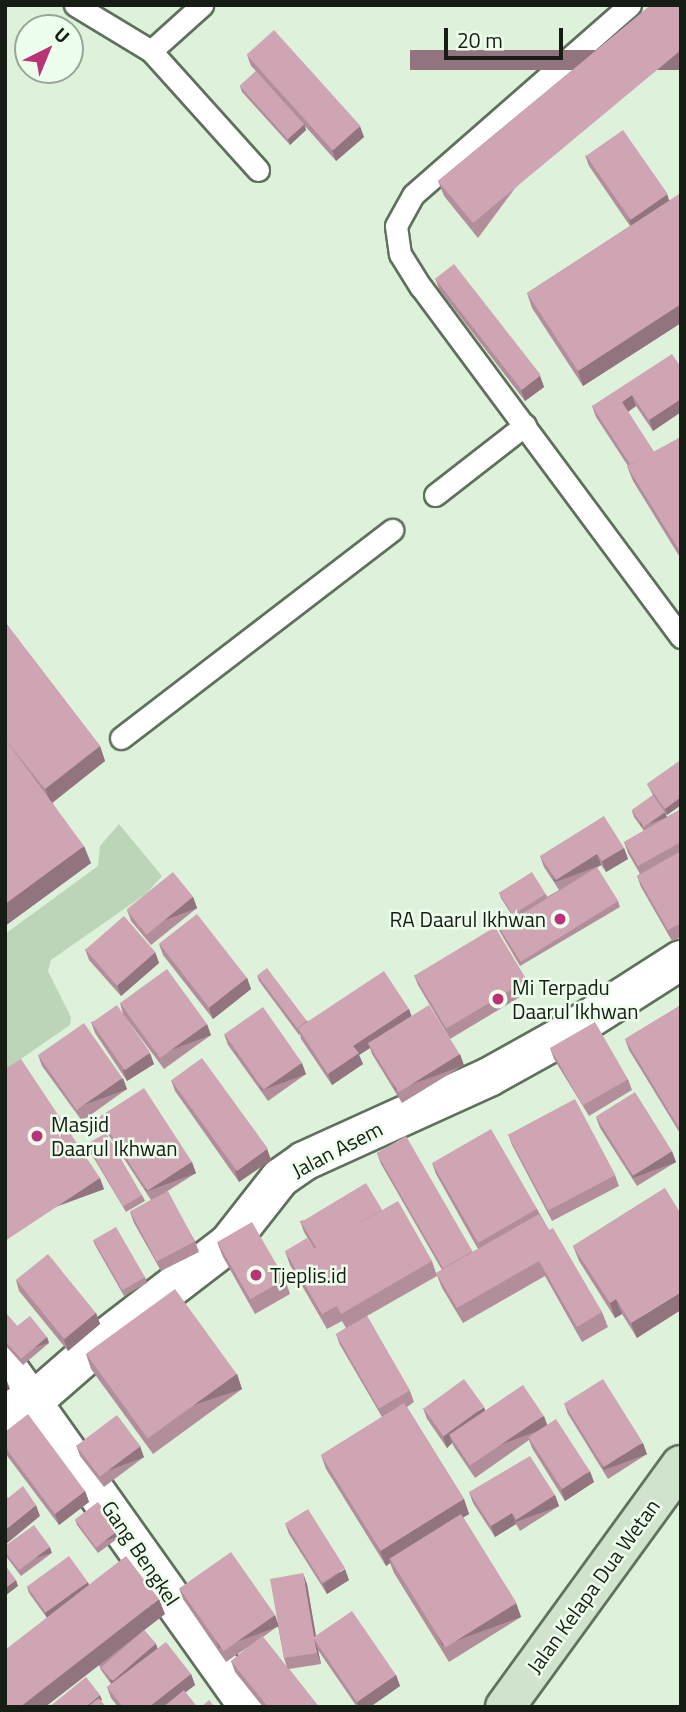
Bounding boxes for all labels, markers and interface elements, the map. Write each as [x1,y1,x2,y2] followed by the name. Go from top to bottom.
[14,14,84,84] north arrow
[448,14,567,58] scale bar
[48,20,77,50] text: U
[457,24,503,56] text: 20 m
[390,906,546,932] place label: RA Daarul Ikhwan
[552,911,568,927] marker: RA Daarul Ikhwan
[512,974,639,1024] place label: Mi Terpadu Daarul Ikhwan
[490,991,506,1007] marker: Mi Terpadu Daarul Ikhwan
[51,1111,178,1161] place label: Masjid Daarul Ikhwan
[287,1115,387,1183] street label: Jalan Asem
[29,1128,45,1144] marker: Masjid Daarul Ikhwan
[270,1262,347,1288] place label: Tjeplis.id
[248,1267,264,1283] marker: Tjeplis.id
[521,1494,665,1678] street label: Jalan Kelapa Dua Wetan
[97,1496,185,1610] street label: Gang Bengkel

